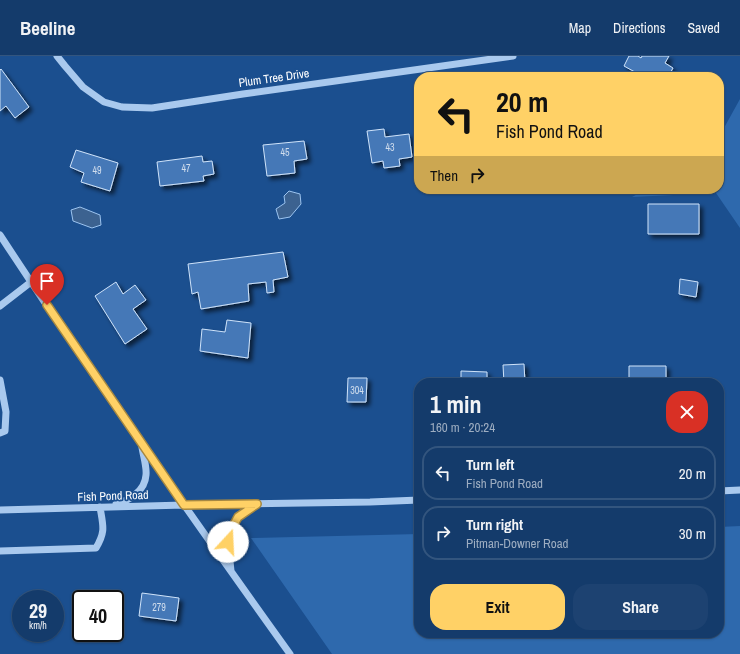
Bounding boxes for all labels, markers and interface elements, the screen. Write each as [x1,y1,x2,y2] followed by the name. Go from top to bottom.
[20,15,75,41] text: Beeline
[569,19,591,37] text: Map
[613,19,665,37] text: Directions
[687,19,720,37] text: Saved
[238,65,310,91] street label: Plum Tree Drive
[496,83,548,121] text: 20 m
[430,88,482,140] icon: left
[496,119,603,144] text: Fish Pond Road
[385,141,395,154] house number: 43
[280,146,290,159] house number: 45
[181,162,191,175] house number: 47
[92,164,102,177] house number: 49
[466,164,488,186] icon: right
[430,165,458,186] text: Then
[30,264,64,305] pin
[36,270,58,292] icon: arrive
[350,384,364,397] house number: 304
[430,388,481,420] text: 1 min
[666,391,708,433] button: close
[430,419,495,436] text: 160 m · 20:24
[466,454,514,475] text: Turn left
[432,462,454,484] icon: left
[679,463,706,484] text: 20 m
[466,475,543,492] text: Fish Pond Road
[77,487,149,505] street label: Fish Pond Road
[466,514,523,535] text: Turn right
[207,521,249,563] position arrow
[432,522,454,544] icon: right
[679,523,706,544] text: 30 m
[466,535,569,552] text: Pitman-Downer Road
[430,584,565,630] button: Exit
[573,584,708,630] button: Share
[72,590,124,642] speed limit sign: 40
[29,597,47,624] text: 29
[152,601,166,614] house number: 279
[29,619,47,632] text: km/h

